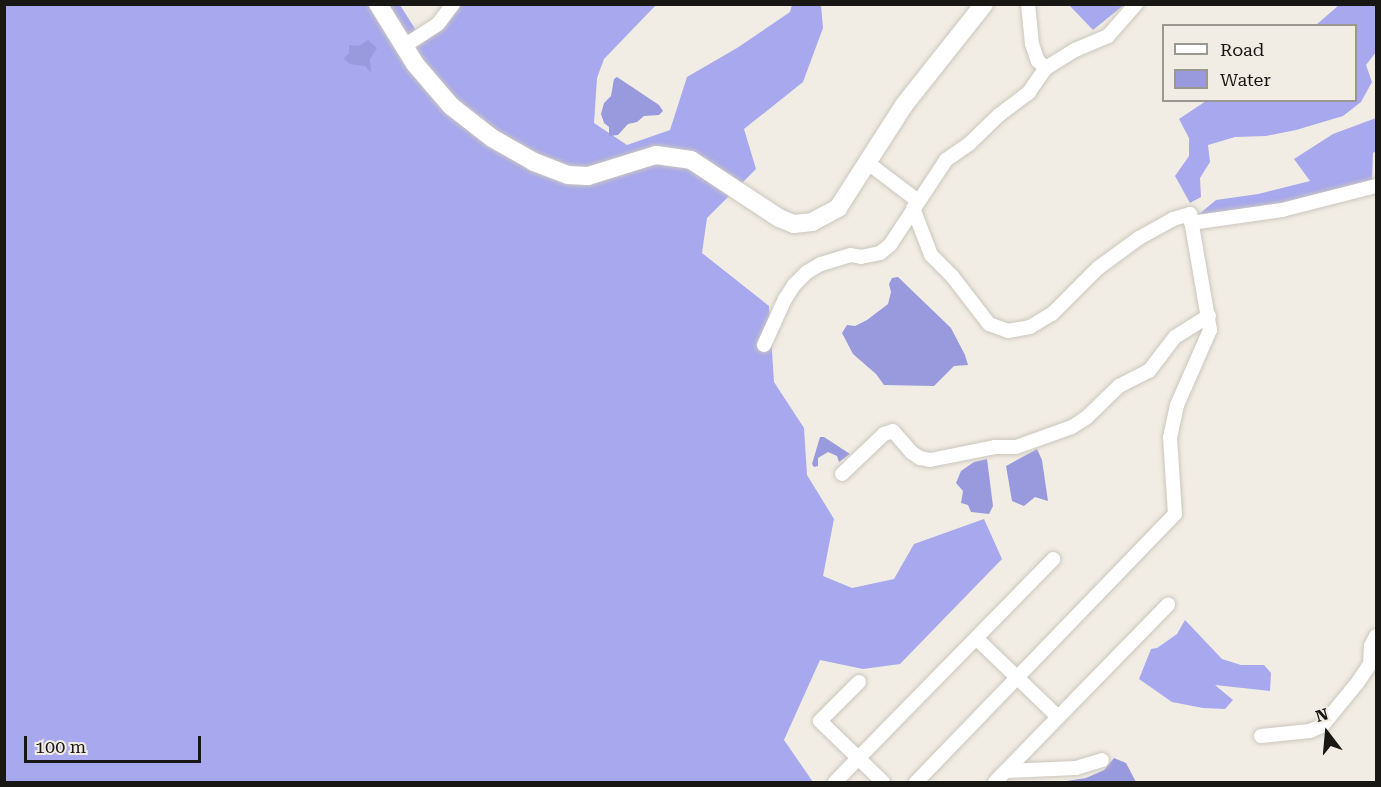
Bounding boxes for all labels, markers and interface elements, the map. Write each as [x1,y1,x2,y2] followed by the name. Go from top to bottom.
[1162,24,1357,102] legend
[1220,39,1264,60] text: Road
[1220,69,1271,90] text: Water
[1297,703,1357,763] north arrow
[1313,704,1330,726] text: N
[27,724,204,762] scale bar
[35,736,86,757] text: 100 m

